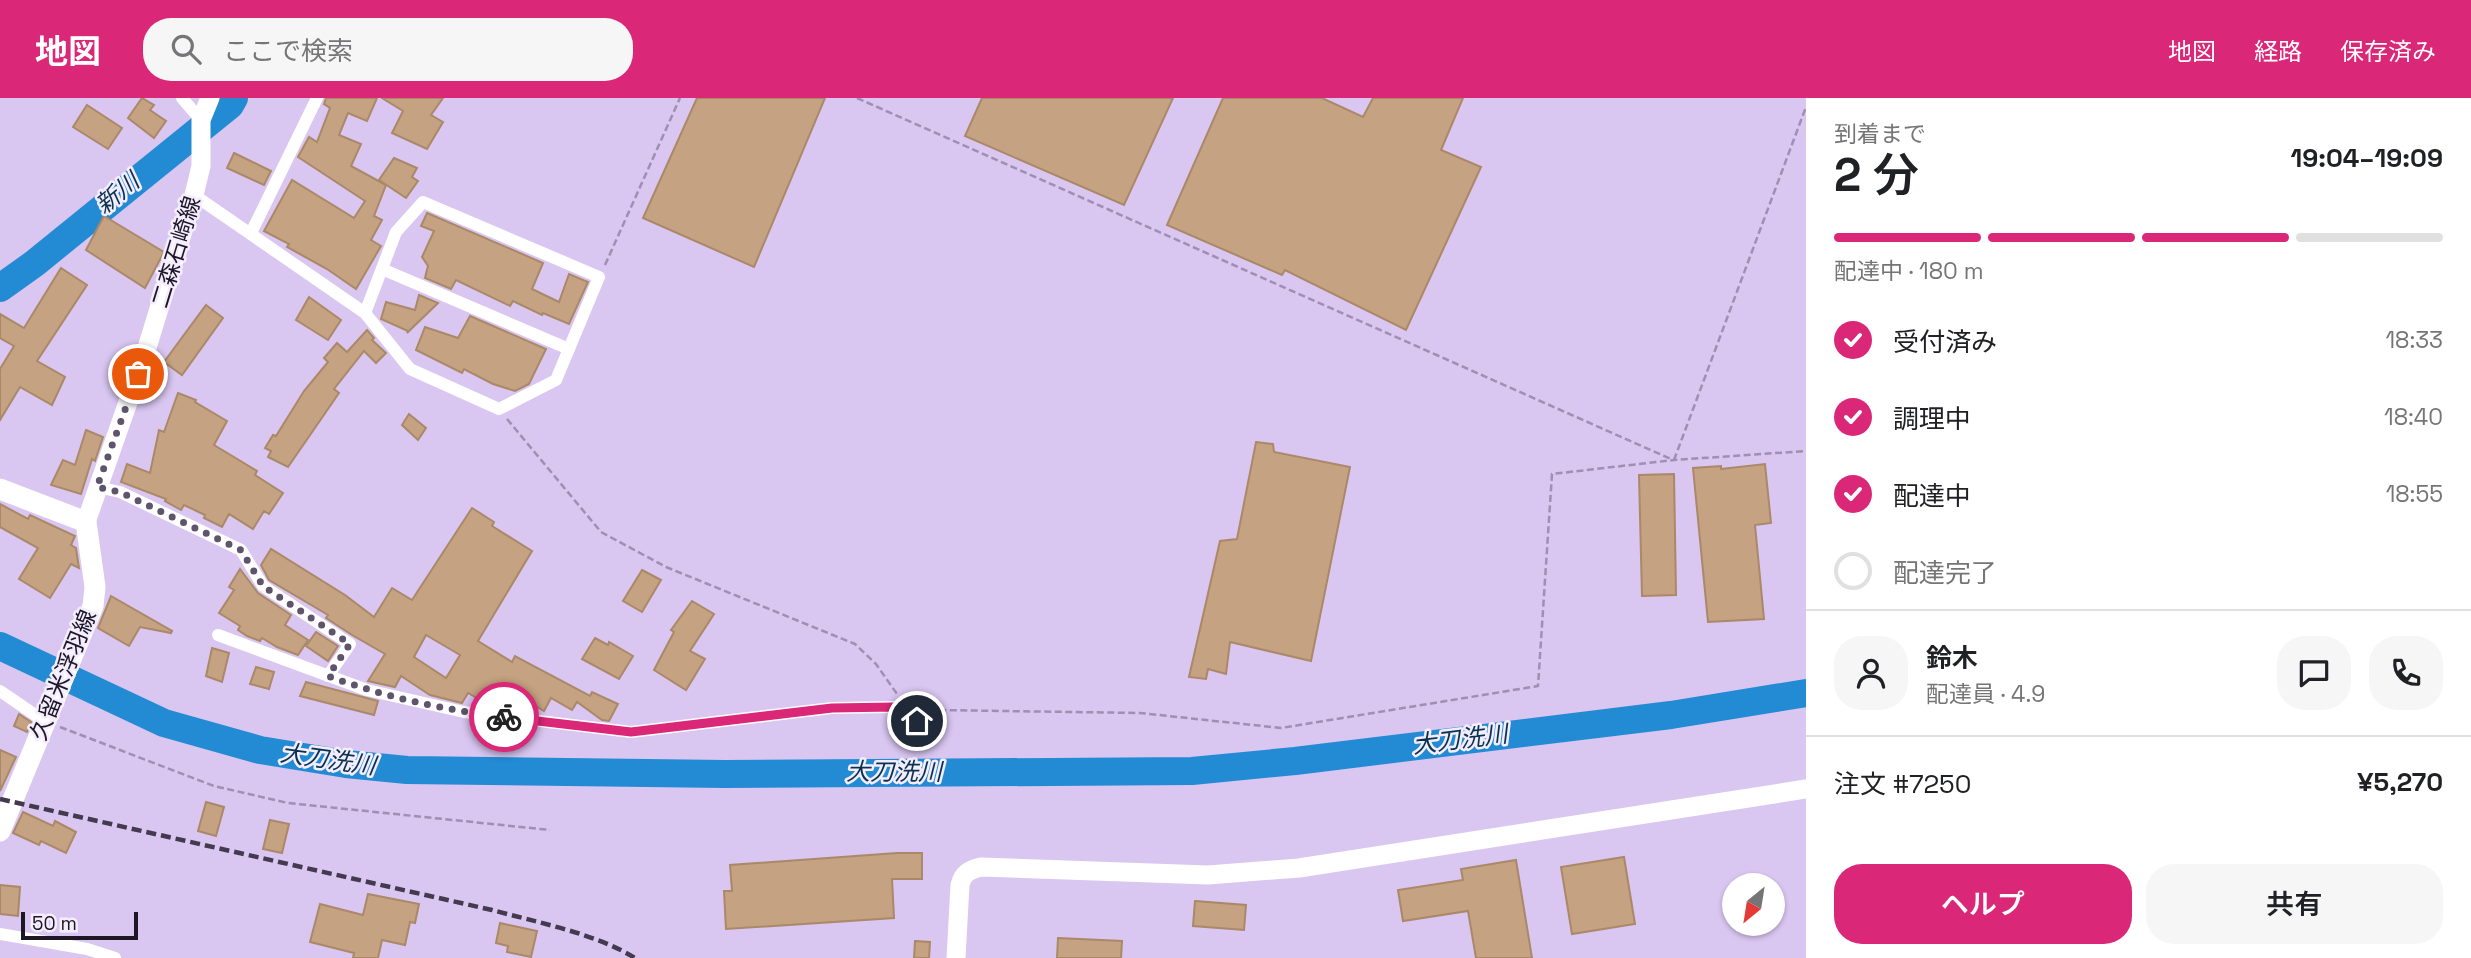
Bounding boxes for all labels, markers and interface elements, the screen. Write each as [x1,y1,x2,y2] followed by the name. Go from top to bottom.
[143,18,633,81] search box
[167,30,205,68] icon: search
[35,31,101,73] text: 地図
[223,34,353,68] text: ここで検索
[2168,36,2216,67] text: 地図
[2254,36,2302,67] text: 経路
[2340,36,2436,67] text: 保存済み
[1834,119,1926,149] text: 到着まで
[2290,141,2443,175] text: 19:04–19:09
[1834,146,1919,204] text: 2 分
[89,164,148,220] water label: 新川
[145,193,207,311] street label: 二森石崎線
[1834,256,1984,286] text: 配達中 · 180 m
[1834,321,1872,359] icon: check
[1893,325,1997,359] text: 受付済み
[2385,325,2443,355] text: 18:33
[108,344,168,404] pin
[119,355,157,393] icon: bag
[1834,398,1872,436] icon: check
[1893,402,1971,436] text: 調理中
[2384,402,2443,432] text: 18:40
[1834,475,1872,513] icon: check
[1893,479,1971,513] text: 配達中
[2386,479,2443,509] text: 18:55
[1893,556,1997,590] text: 配達完了
[23,605,103,745] street label: 久留米浮羽線
[1834,636,1908,710] button: person
[2277,636,2351,710] button: chat
[2369,636,2443,710] button: phone
[1926,641,1978,675] text: 鈴木
[1926,679,2045,709] text: 配達員 · 4.9
[469,682,539,752] courier
[887,691,947,751] pin
[485,698,523,736] icon: bike
[898,702,936,740] icon: home
[1410,717,1513,760] water label: 大刀洗川
[278,737,381,781] water label: 大刀洗川
[846,756,945,787] water label: 大刀洗川
[2357,765,2443,799] text: ¥5,270
[1834,767,1971,801] text: 注文 #7250
[1834,864,2132,944] button: ヘルプ
[2146,864,2443,944] button: 共有
[1722,873,1785,936] north arrow
[1722,873,1785,936] map controls
[21,909,138,941] scale bar
[32,911,77,936] text: 50 m

